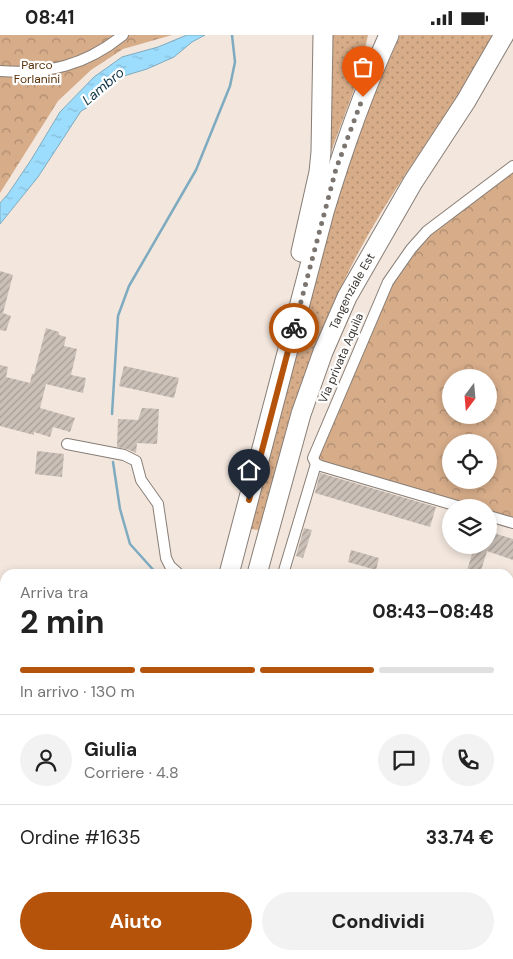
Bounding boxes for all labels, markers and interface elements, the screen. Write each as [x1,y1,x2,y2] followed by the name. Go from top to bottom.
[25,5,75,30] text: 08:41
[342,46,384,97] pin
[349,53,377,81] icon: bag
[14,57,60,87] park label: Parco Forlanini
[78,63,128,109] water label: Lambro
[326,250,379,332] street label: Tangenziale Est
[269,303,319,353] courier
[315,311,367,405] street label: Via privata Aquila
[280,314,308,342] icon: bike
[442,369,498,424] north arrow
[442,369,497,554] map controls
[442,434,497,489] button: locate
[228,449,270,500] pin
[235,456,263,484] icon: home
[442,499,497,554] button: layers
[20,582,88,603] text: Arriva tra
[372,599,494,624] text: 08:43–08:48
[20,601,105,643] text: 2 min
[20,681,135,702] text: In arrivo · 130 m
[20,734,72,786] button: person
[378,734,430,786] button: chat
[442,734,494,786] button: phone
[84,737,137,762] text: Giulia
[84,762,179,783] text: Corriere · 4.8
[20,825,141,850] text: Ordine #1635
[426,825,494,850] text: 33.74 €
[20,892,252,950] button: Aiuto
[262,892,494,950] button: Condividi

